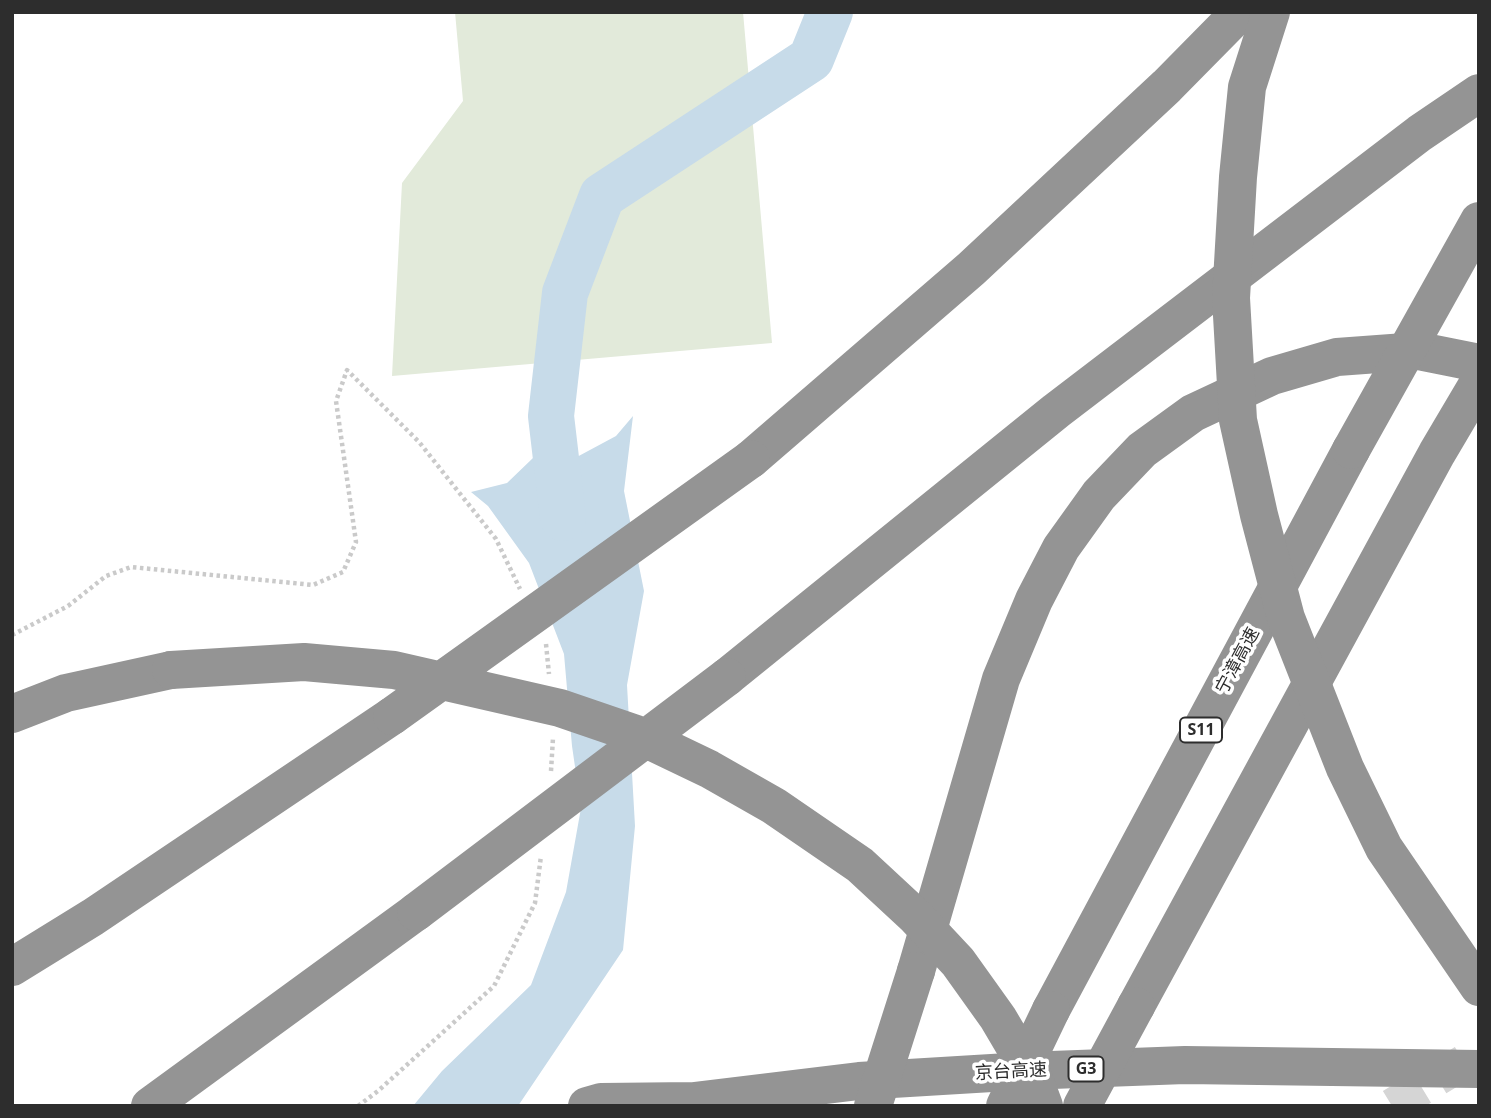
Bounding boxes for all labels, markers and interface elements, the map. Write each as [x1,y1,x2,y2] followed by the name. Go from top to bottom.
[1212,624,1264,698] street label: 宁漳高速
[1180,718,1222,743] road number: S11
[1068,1056,1104,1082] road number: G3
[974,1059,1048,1085] street label: 京台高速

